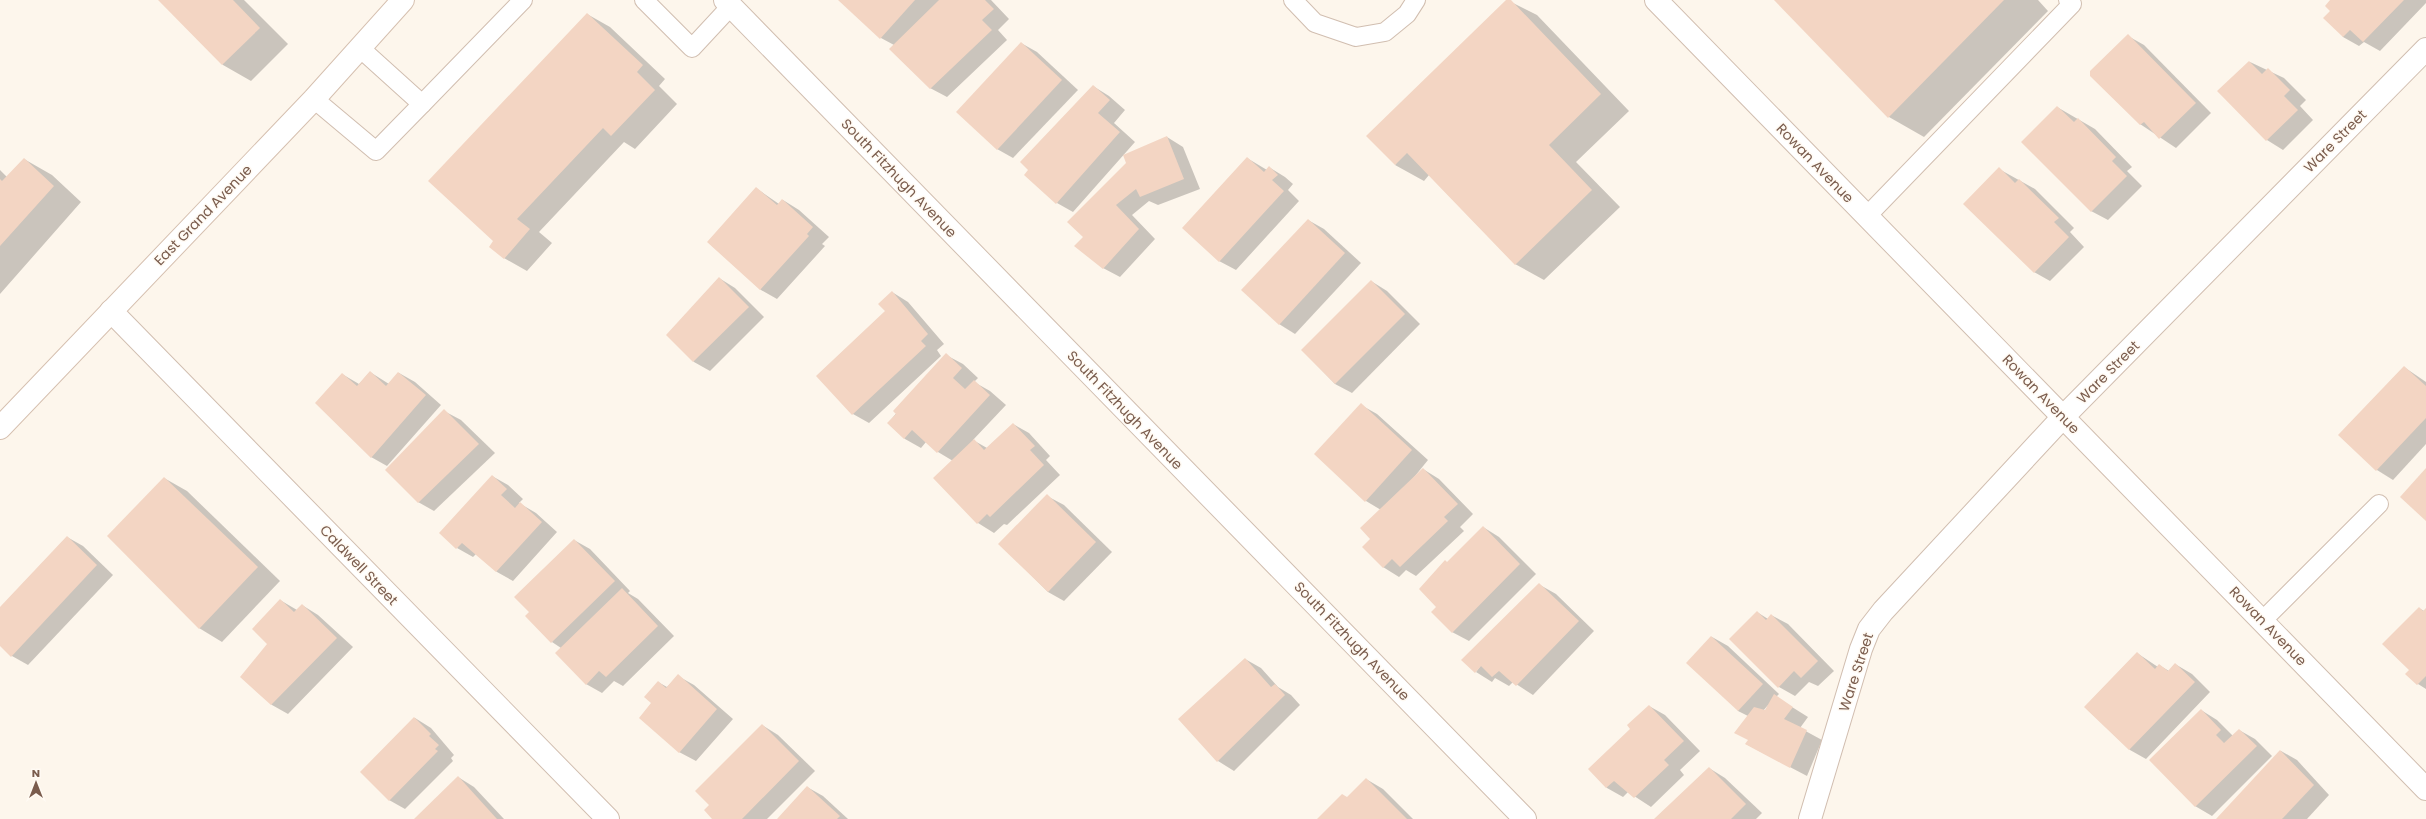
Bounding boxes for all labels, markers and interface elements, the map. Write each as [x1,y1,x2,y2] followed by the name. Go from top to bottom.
[2299,105,2371,177] street label: Ware Street
[837,114,961,242] street label: South Fitzhugh Avenue
[1772,119,1858,207] street label: Rowan Avenue
[150,160,257,270] street label: East Grand Avenue
[2072,336,2144,408] street label: Ware Street
[1063,346,1187,474] street label: South Fitzhugh Avenue
[1998,350,2084,438] street label: Rowan Avenue
[315,520,403,610] street label: Caldwell Street
[1290,577,1414,705] street label: South Fitzhugh Avenue
[2225,582,2311,670] street label: Rowan Avenue
[1834,630,1878,714] street label: Ware Street
[16,763,56,803] north arrow
[32,765,40,781] text: N

